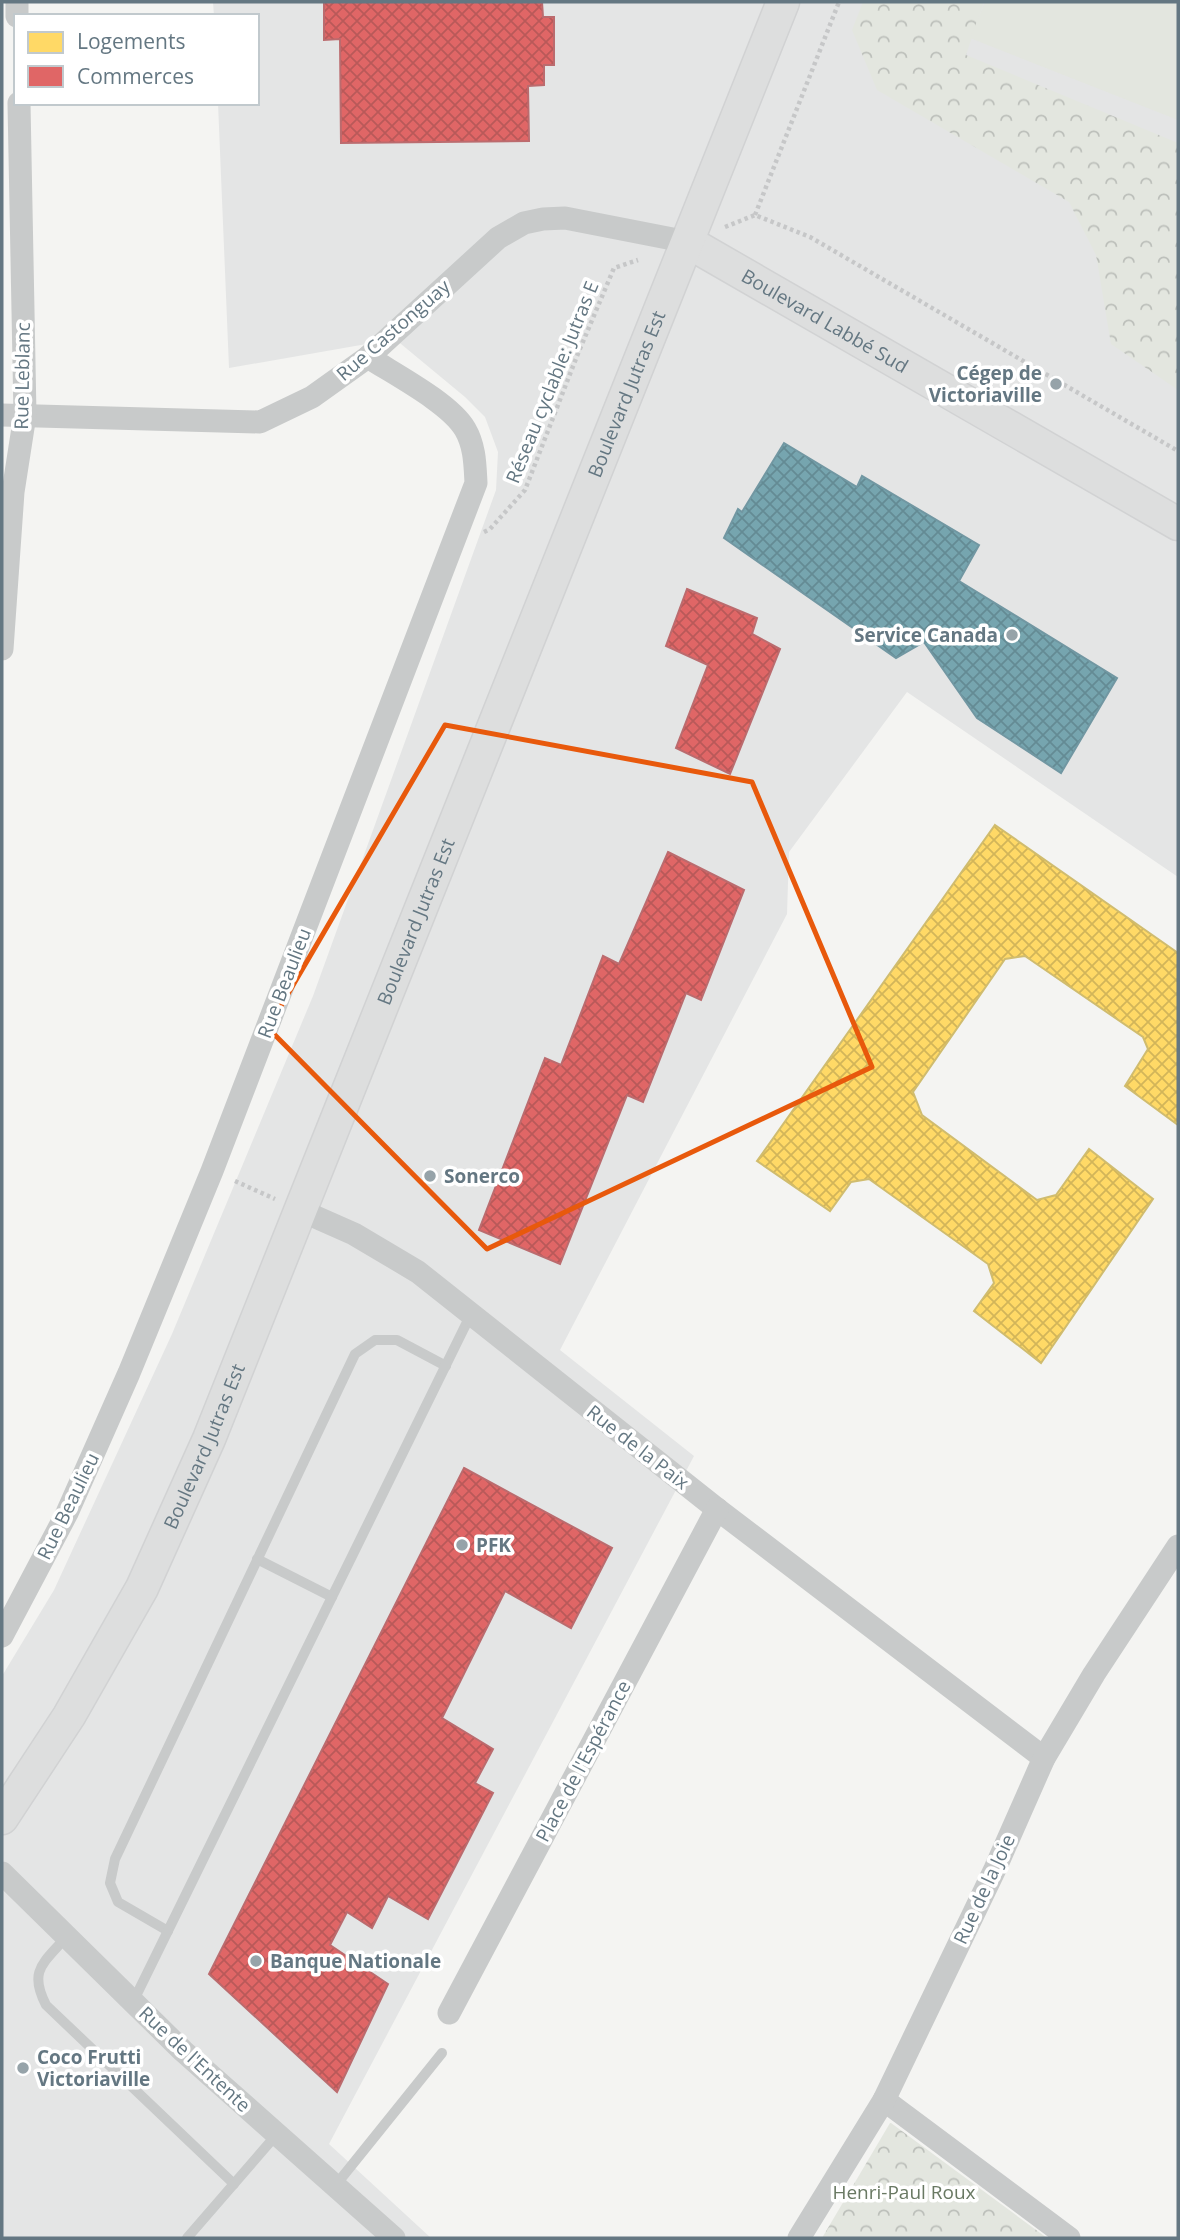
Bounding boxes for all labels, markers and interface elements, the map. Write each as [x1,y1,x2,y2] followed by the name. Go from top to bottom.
[14,14,259,105] legend
[77,27,185,55] text: Logements
[77,62,194,90] text: Commerces
[737,263,913,379] street label: Boulevard Labbé Sud
[331,273,456,387] street label: Rue Castonguay
[500,277,604,487] street label: Réseau cyclable: Jutras E
[581,307,671,481] street label: Boulevard Jutras Est
[8,322,36,430] street label: Rue Leblanc
[929,360,1042,408] place label: Cégep de Victoriaville
[1048,376,1064,392] marker: Cégep de Victoriaville
[854,622,998,648] place label: Service Canada
[1004,627,1020,643] marker: Service Canada
[371,834,461,1009] street label: Boulevard Jutras Est
[251,924,317,1042] street label: Rue Beaulieu
[444,1163,520,1189] place label: Sonerco
[422,1168,438,1184] marker: Sonerco
[157,1360,251,1533] street label: Boulevard Jutras Est
[581,1399,695,1495] street label: Rue de la Paix
[31,1448,105,1564] street label: Rue Beaulieu
[476,1532,511,1558] place label: PFK
[454,1537,470,1553] marker: PFK
[529,1676,637,1846] street label: Place de l'Espérance
[947,1830,1021,1948] street label: Rue de la Joie
[270,1948,441,1974] place label: Banque Nationale
[248,1953,264,1969] marker: Banque Nationale
[134,2000,256,2118] street label: Rue de l'Entente
[37,2044,150,2092] place label: Coco Frutti Victoriaville
[15,2060,31,2076] marker: Coco Frutti Victoriaville
[832,2179,976,2205] park label: Henri-Paul Roux

